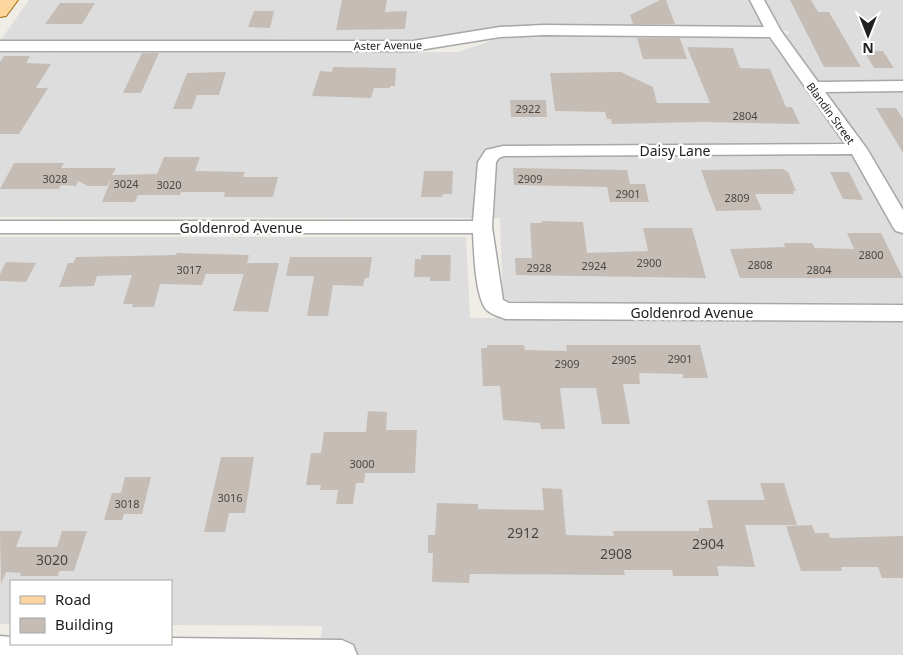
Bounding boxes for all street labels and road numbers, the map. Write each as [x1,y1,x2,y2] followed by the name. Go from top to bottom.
[354,37,422,53] street label: Aster Avenue
[803,79,859,147] street label: Blandin Street
[640,141,711,160] street label: Daisy Lane
[180,218,303,237] street label: Goldenrod Avenue
[631,303,754,322] street label: Goldenrod Avenue

